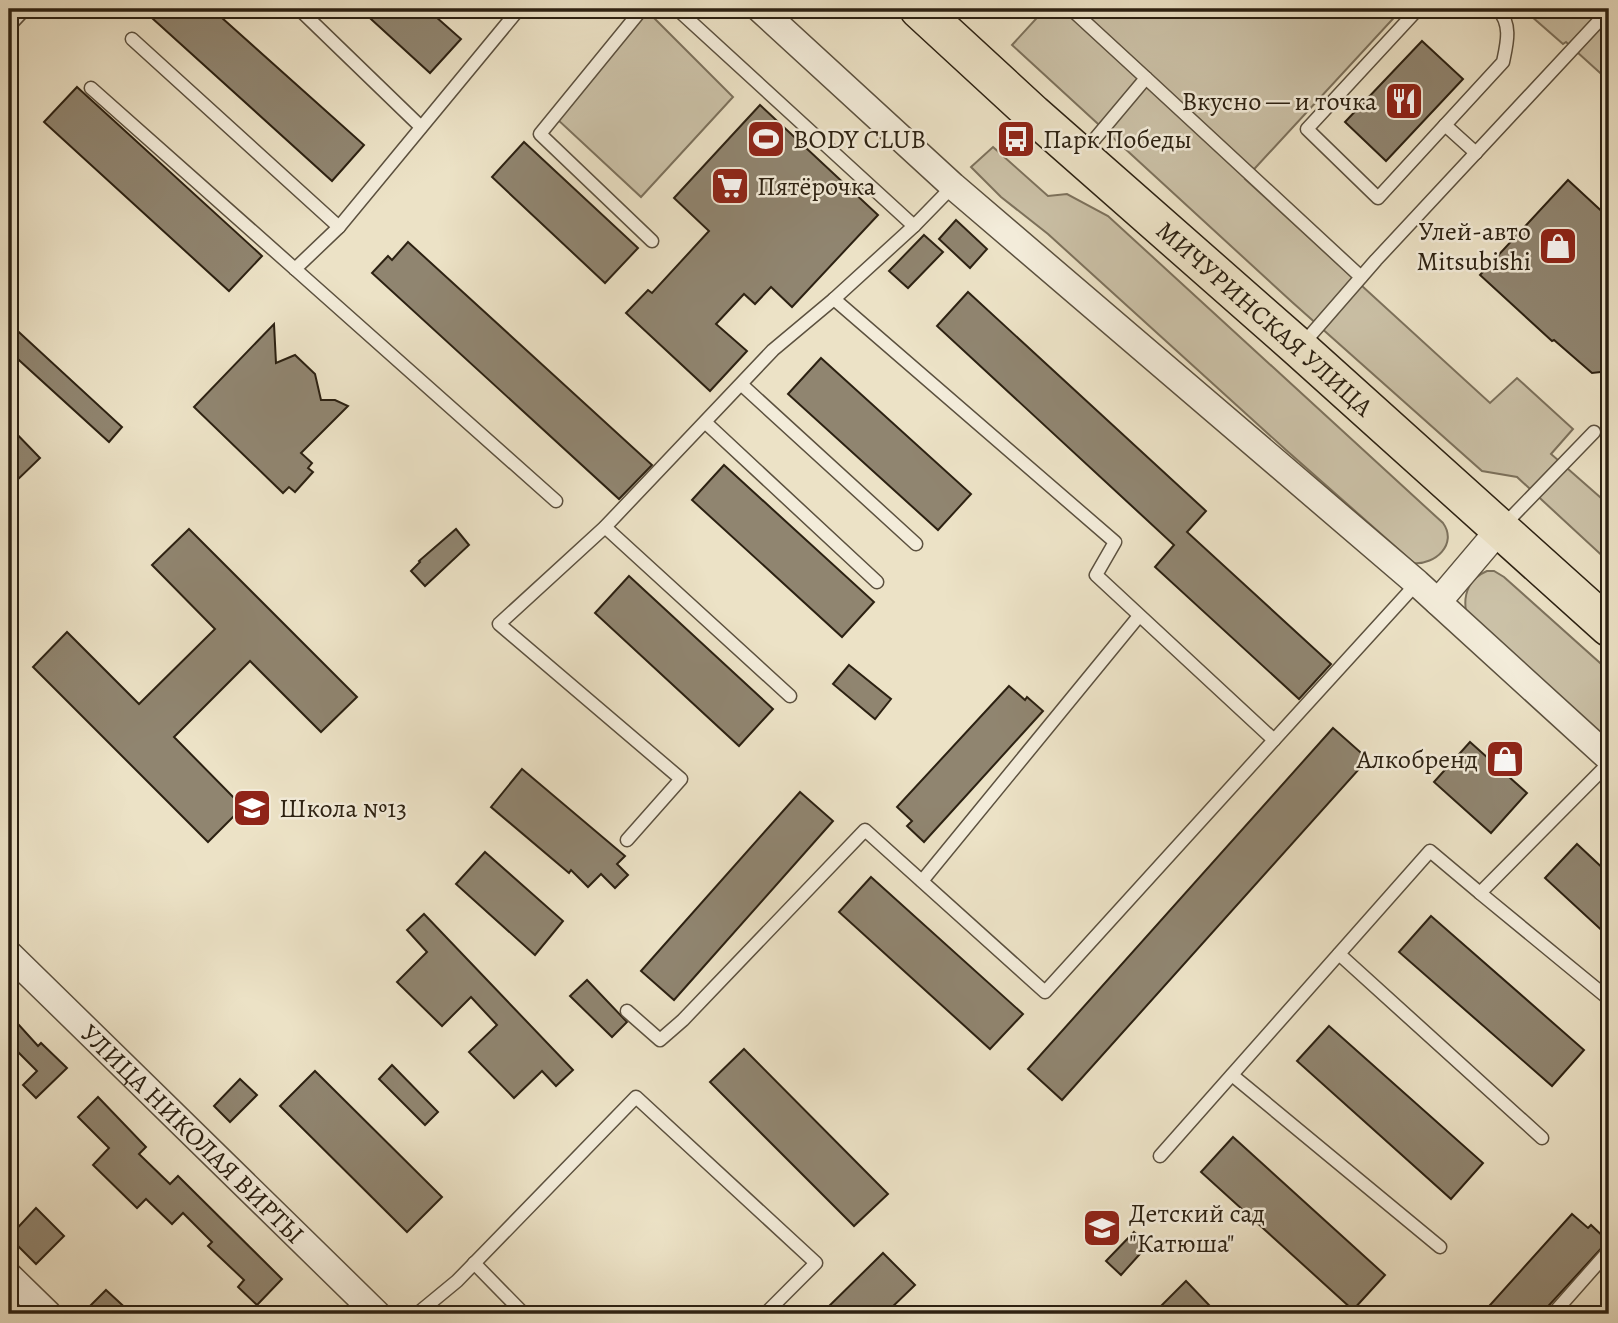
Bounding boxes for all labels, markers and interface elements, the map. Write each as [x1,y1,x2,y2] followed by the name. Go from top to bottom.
[1383,80,1425,122] restaurant icon: Вкусно — и точка
[1182,84,1377,119] place label: Вкусно — и точка
[745,118,787,160] sports icon: BODY CLUB
[995,118,1037,160] bus stop icon: Парк Победы
[793,122,926,157] place label: BODY CLUB
[1043,122,1192,157] place label: Парк Победы
[709,165,751,207] supermarket icon: Пятёрочка
[757,169,876,204] place label: Пятёрочка
[1149,213,1381,424] street label: МИЧУРИНСКАЯ УЛИЦА
[1417,214,1531,279] place label: Улей-авто Mitsubishi
[1537,225,1579,267] shop icon: Улей-авто Mitsubishi
[1484,738,1526,780] shop icon: Алкобренд
[1356,742,1478,777] place label: Алкобренд
[231,787,273,829] school or university icon: Школа №13
[279,791,407,826] place label: Школа №13
[73,1016,312,1251] street label: УЛИЦА НИКОЛАЯ ВИРТЫ
[1129,1196,1265,1261] place label: Детский сад "Катюша"
[1081,1207,1123,1249] school or university icon: Детский сад "Катюша"

